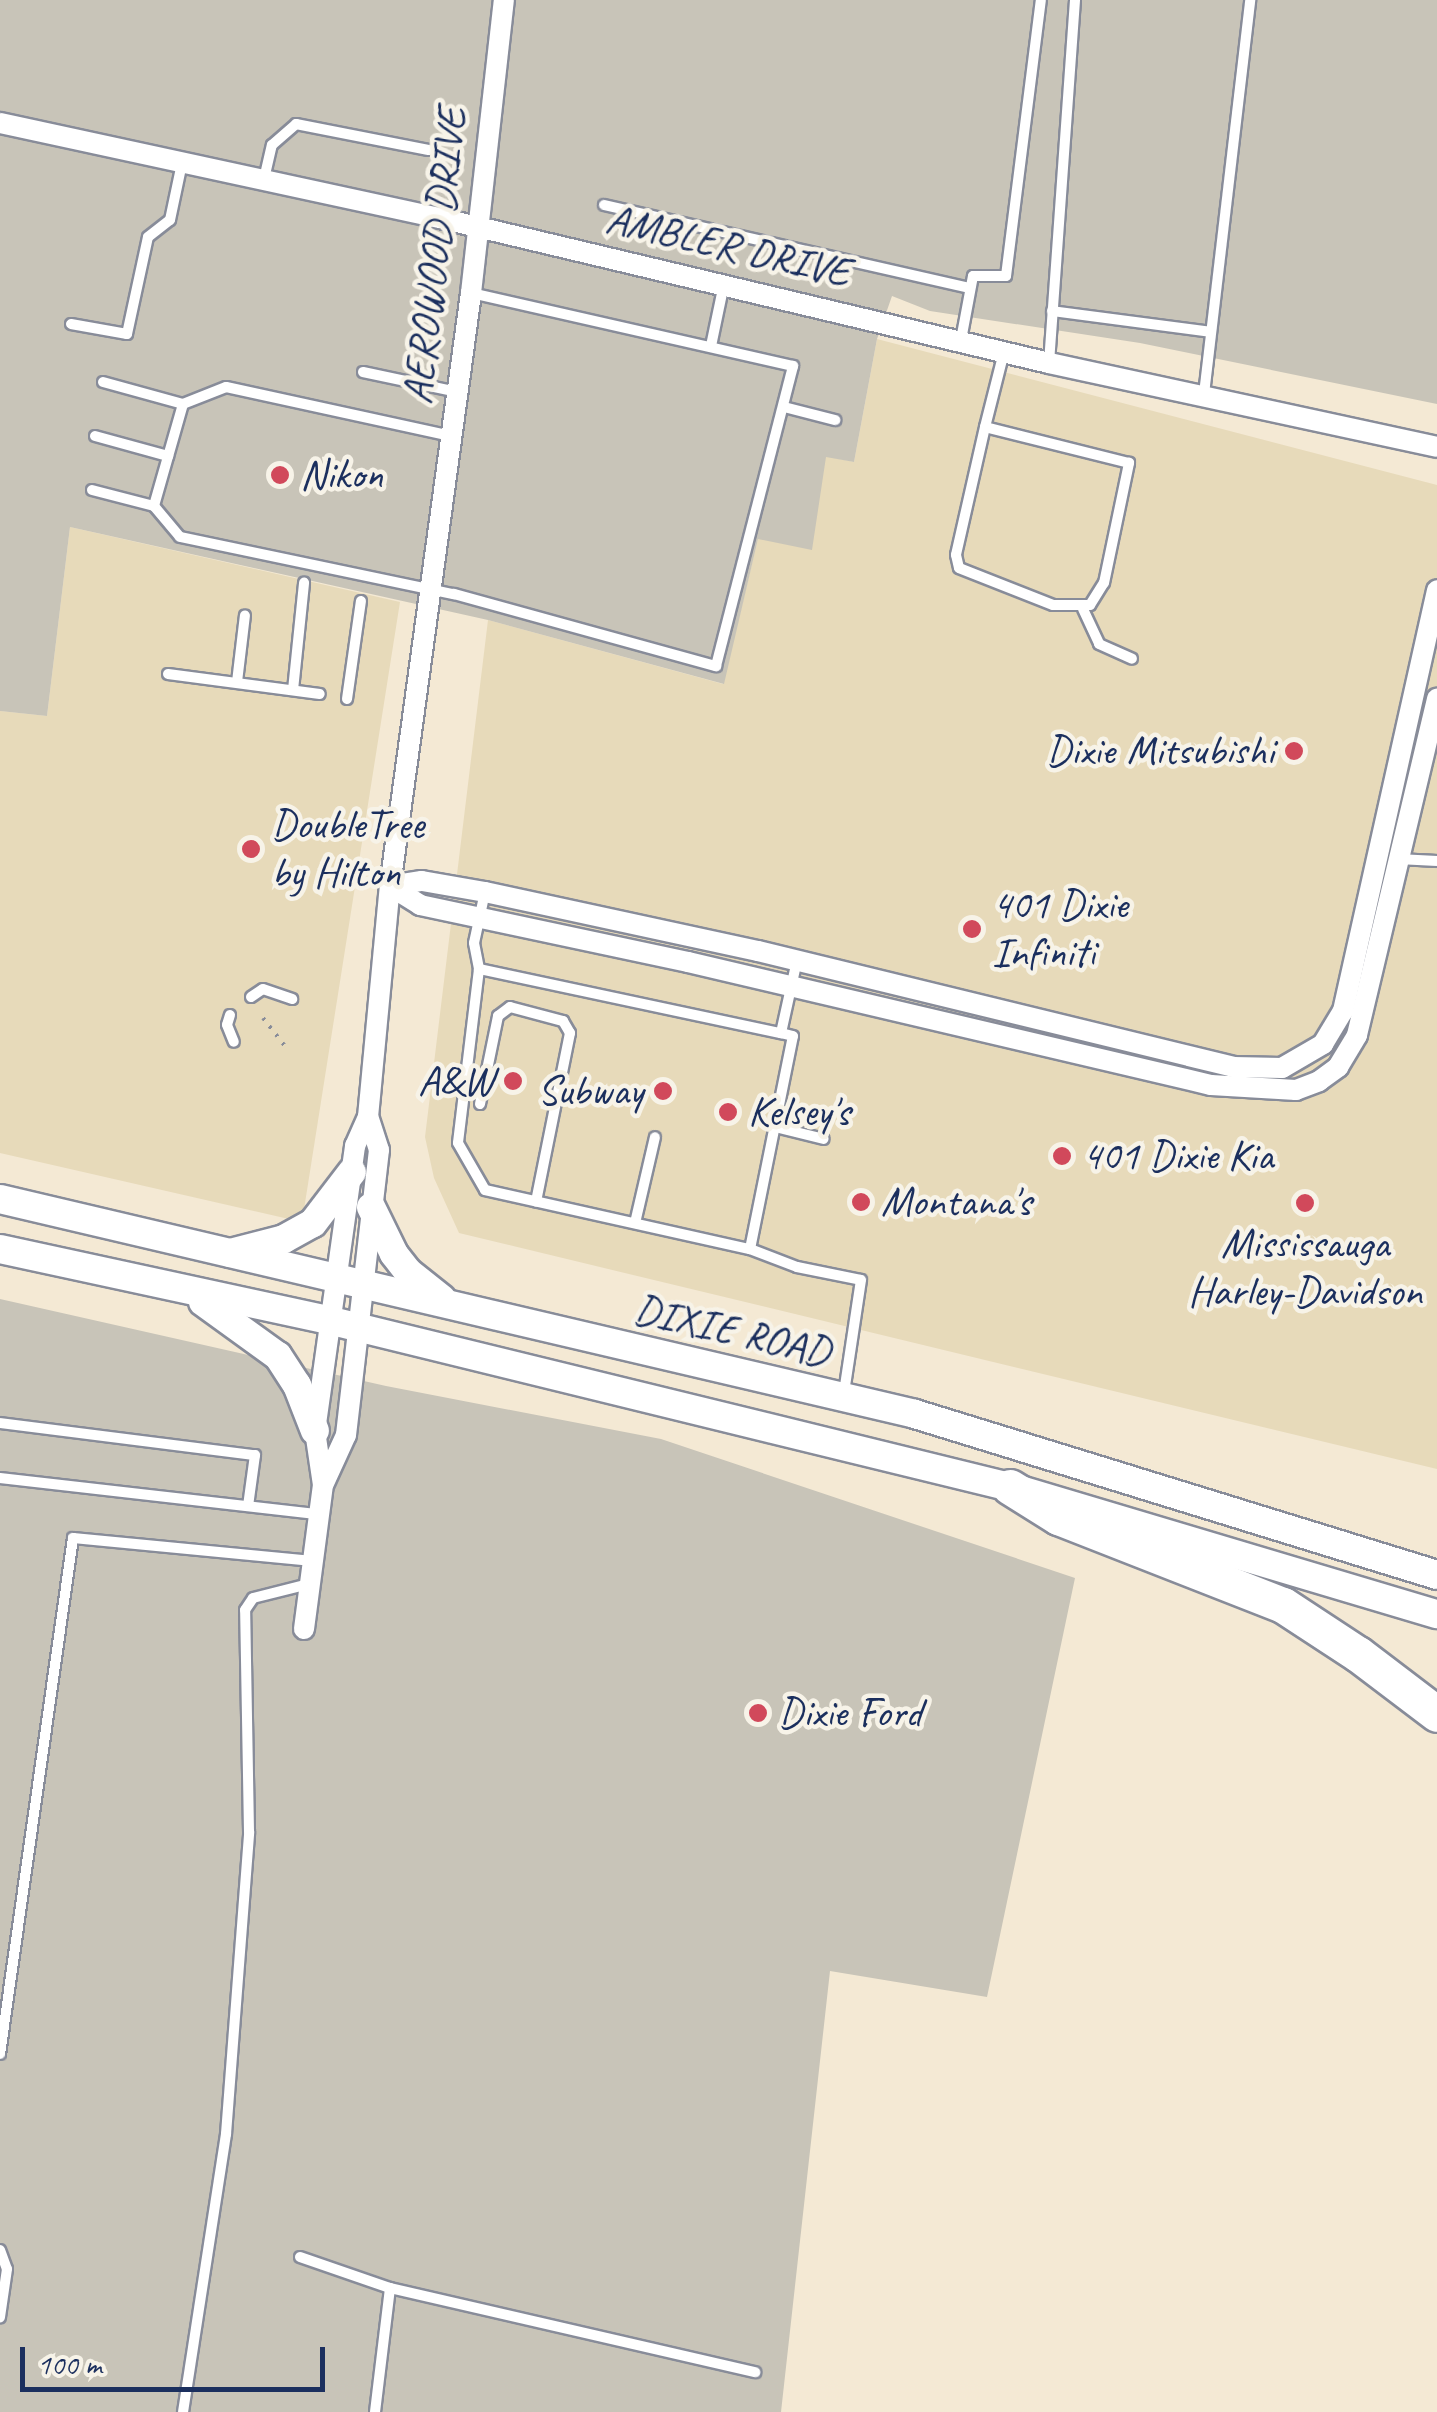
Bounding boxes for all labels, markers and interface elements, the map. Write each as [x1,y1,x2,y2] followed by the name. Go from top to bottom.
[392,105,478,407] street label: AEROWOOD DRIVE
[601,193,855,299] street label: AMBLER DRIVE
[300,450,383,500] place label: Nikon
[269,464,291,486] marker: Nikon
[1046,726,1274,776] place label: Dixie Mitsubishi
[1283,740,1305,762] marker: Dixie Mitsubishi
[271,800,424,898] place label: DoubleTree by Hilton
[240,838,262,860] marker: DoubleTree by Hilton
[992,880,1128,978] place label: 401 Dixie Infiniti
[961,918,983,940] marker: 401 Dixie Infiniti
[418,1056,493,1106] place label: A&W
[537,1066,643,1116] place label: Subway
[502,1070,524,1092] marker: A&W
[652,1080,674,1102] marker: Subway
[748,1087,850,1137] place label: Kelsey's
[717,1101,739,1123] marker: Kelsey's
[1082,1131,1274,1181] place label: 401 Dixie Kia
[1051,1145,1073,1167] marker: 401 Dixie Kia
[881,1177,1031,1227] place label: Montana's
[850,1191,872,1213] marker: Montana's
[1294,1192,1316,1214] marker: Mississauga Harley-Davidson
[1188,1219,1422,1318] place label: Mississauga Harley-Davidson
[628,1284,836,1378] street label: DIXIE ROAD
[778,1688,922,1738] place label: Dixie Ford
[747,1702,769,1724] marker: Dixie Ford
[25,2327,330,2389] scale bar
[37,2345,102,2383] text: 100 m

